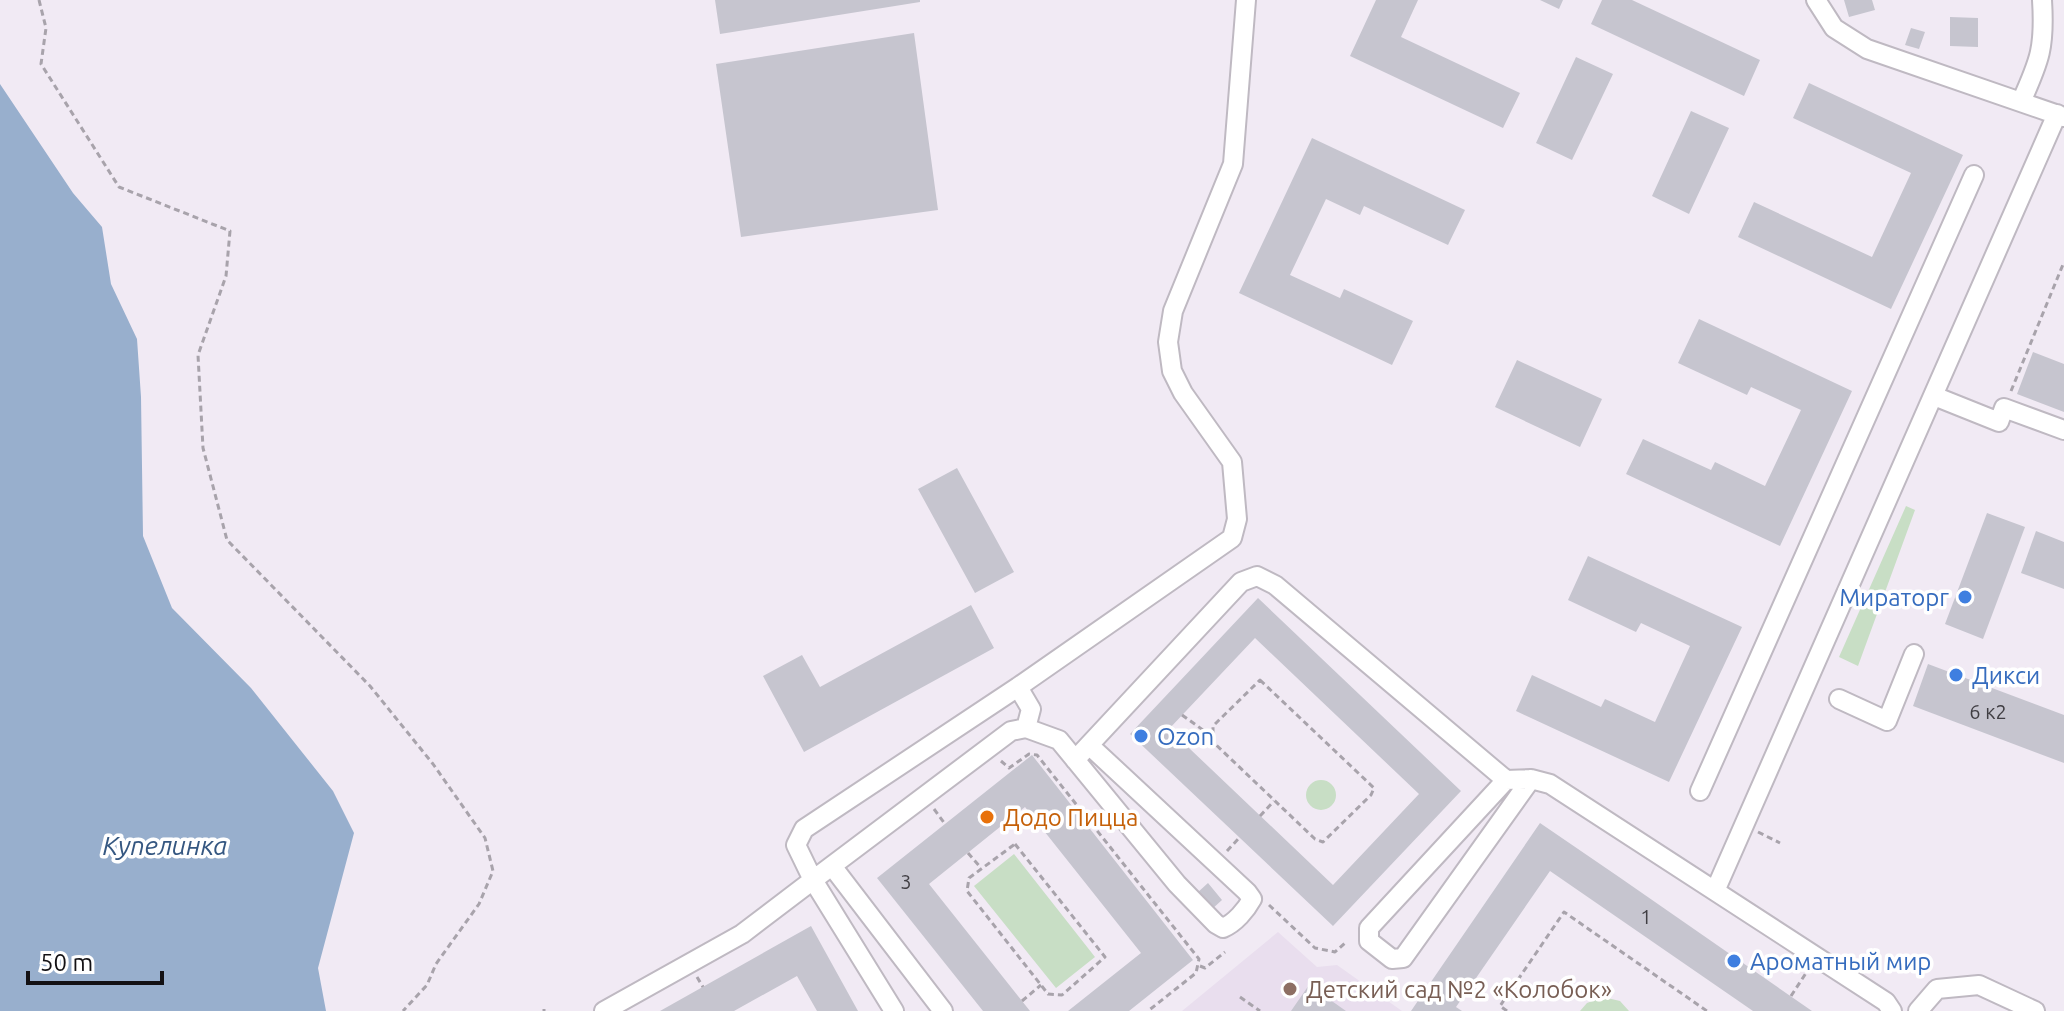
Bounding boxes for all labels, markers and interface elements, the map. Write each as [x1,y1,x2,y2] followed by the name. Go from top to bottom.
[1839,584,1949,611] place label: Мираторг
[1956,588,1974,606] marker: Мираторг
[1972,662,2040,689] place label: Дикси
[1947,666,1965,684] marker: Дикси
[1969,700,2007,723] house number: 6 к2
[1157,723,1214,750] place label: Ozon
[1132,727,1150,745] marker: Ozon
[1003,804,1138,831] place label: Додо Пицца
[978,808,996,826] marker: Додо Пицца
[103,831,227,860] water label: Купелинка
[900,870,912,893] house number: 3
[1640,905,1652,928] house number: 1
[28,935,162,985] scale bar
[1750,948,1931,975] place label: Ароматный мир
[40,949,93,976] text: 50 m
[1725,952,1743,970] marker: Ароматный мир
[1306,976,1612,1003] place label: Детский сад №2 «Колобок»
[1281,980,1299,998] marker: Детский сад №2 «Колобок»

